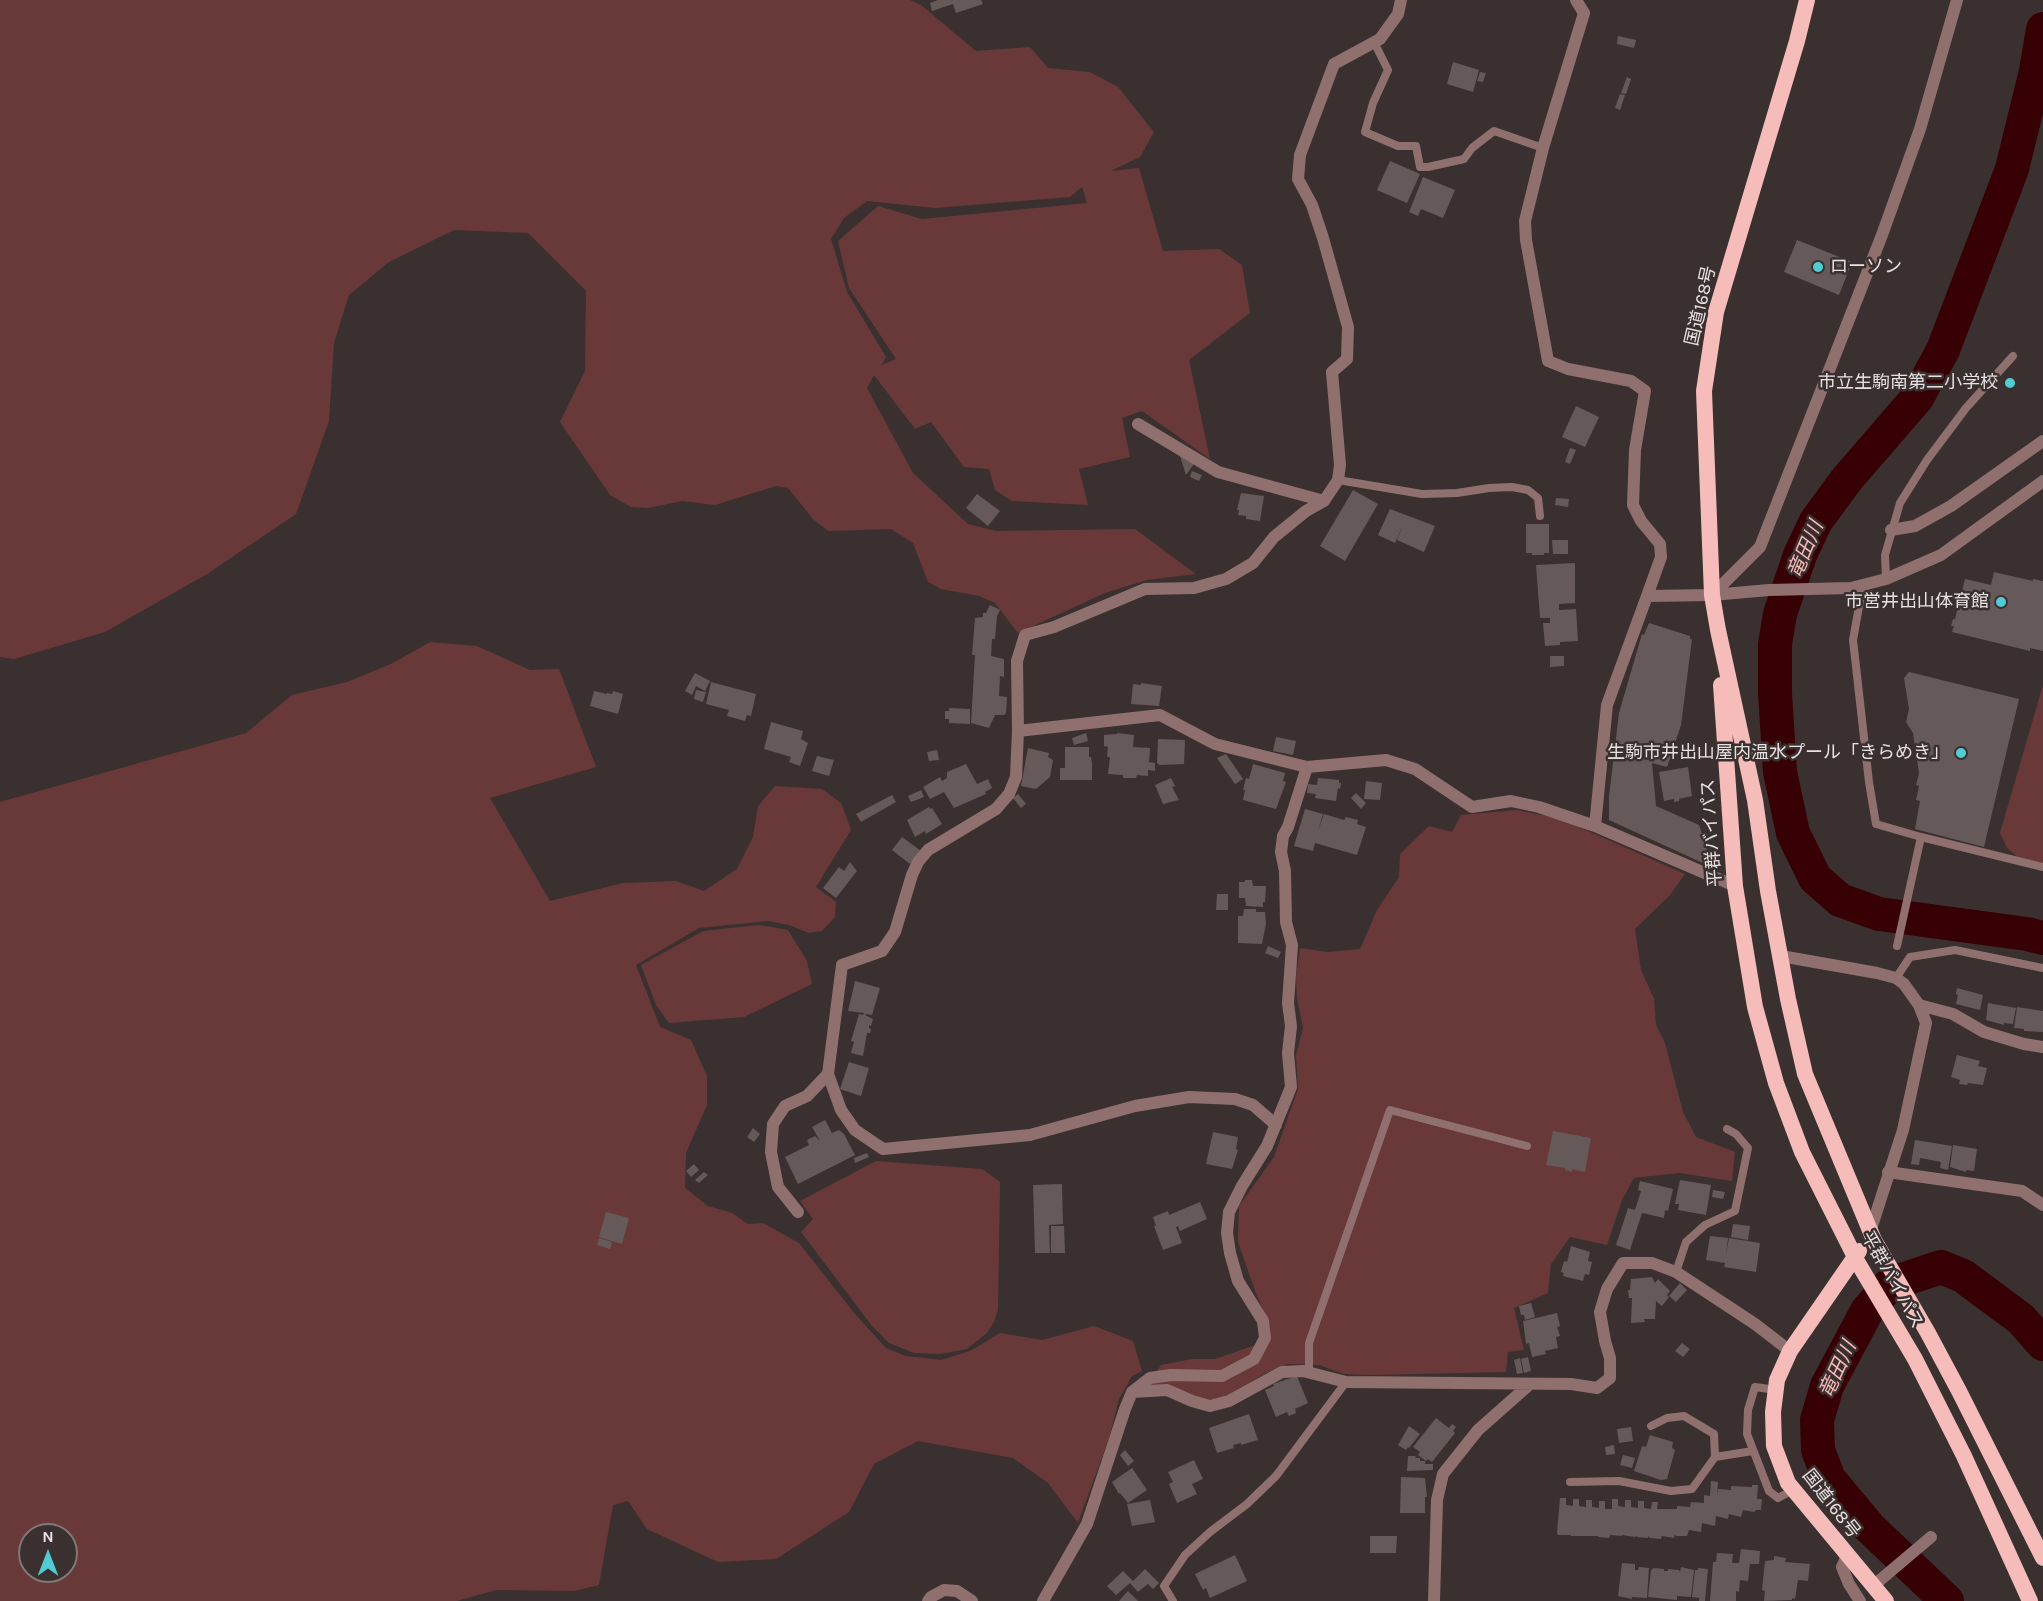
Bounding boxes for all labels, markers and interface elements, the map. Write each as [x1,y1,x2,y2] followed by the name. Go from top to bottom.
[1830,256,1902,278] place label: ローソン
[1811,260,1825,274] marker: ローソン
[1681,264,1721,348] street label: 国道168号
[1818,372,1998,394] place label: 市立生駒南第二小学校
[2003,376,2017,390] marker: 市立生駒南第二小学校
[1783,518,1829,582] water label: 竜田川
[1845,591,1989,613] place label: 市営井出山体育館
[1994,595,2008,609] marker: 市営井出山体育館
[1607,742,1949,764] place label: 生駒市井出山屋内温水プール「きらめき」
[1954,746,1968,760] marker: 生駒市井出山屋内温水プール「きらめき」
[1697,778,1727,888] street label: 平群バイパス
[1856,1228,1928,1332] street label: 平群バイパス
[1814,1338,1862,1402] water label: 竜田川
[1797,1465,1865,1543] street label: 国道168号
[18,1523,78,1583] north arrow
[42,1527,54,1546] text: N

